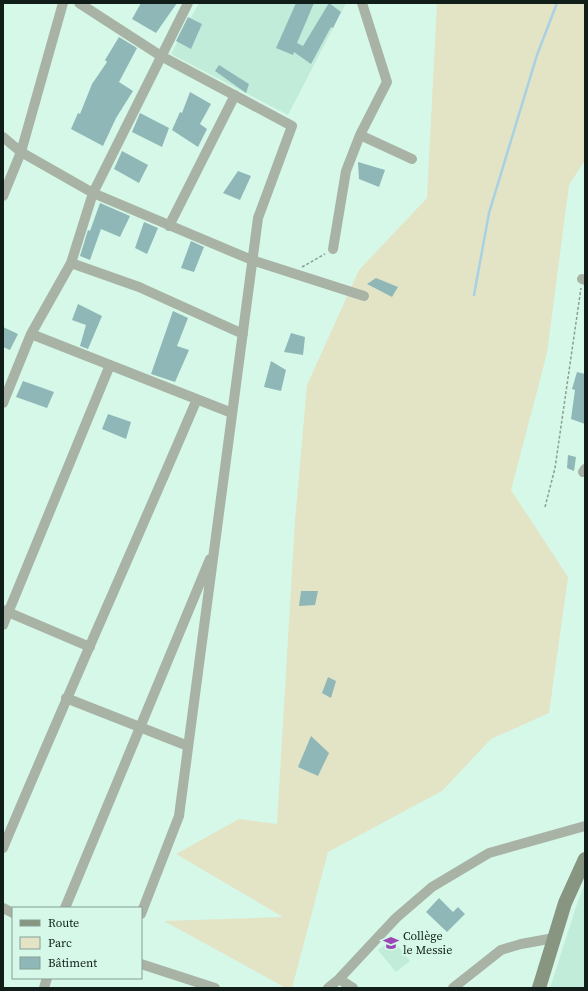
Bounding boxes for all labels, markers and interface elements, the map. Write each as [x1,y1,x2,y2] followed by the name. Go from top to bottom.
[12,907,142,979] legend
[48,915,79,931] text: Route
[403,928,452,958] place label: Collège le Messie
[382,934,400,952] school or university icon: Collège le Messie
[48,935,72,951] text: Parc
[48,955,97,971] text: Bâtiment

